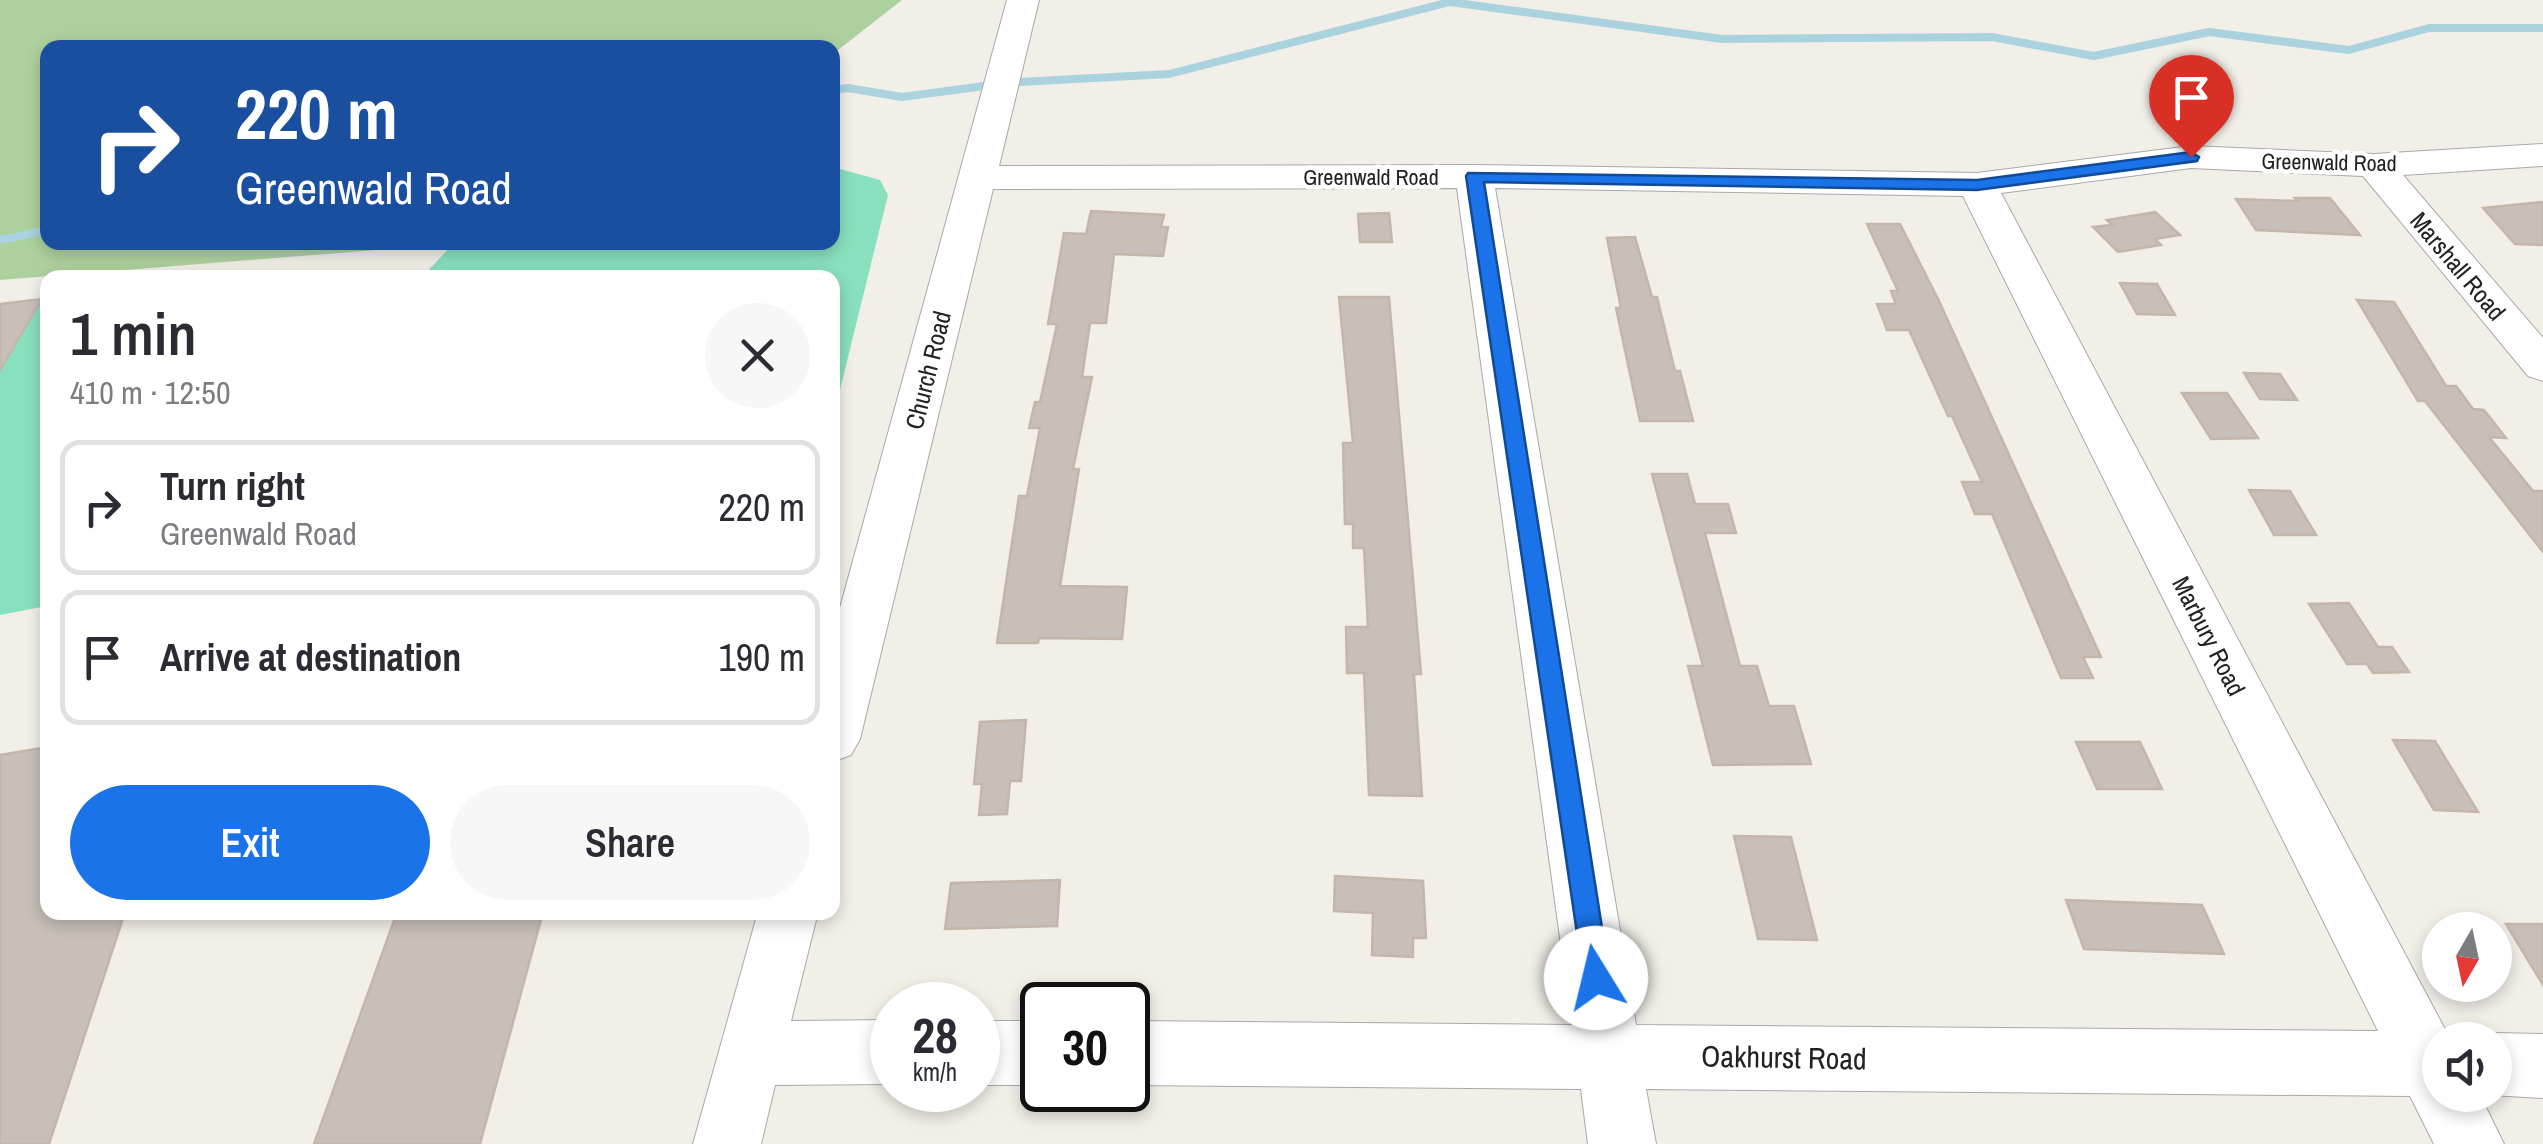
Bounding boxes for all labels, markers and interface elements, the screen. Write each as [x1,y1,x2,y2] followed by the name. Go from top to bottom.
[2149,55,2234,158] pin
[235,67,398,161] text: 220 m
[2164,70,2219,125] icon: arrive
[70,80,200,210] icon: right
[2261,146,2397,178] street label: Greenwald Road
[235,157,512,218] text: Greenwald Road
[1303,162,1439,192] street label: Greenwald Road
[2403,204,2513,328] street label: Marshall Road
[70,293,197,374] text: 1 min
[705,303,810,408] button: close
[897,307,959,433] street label: Church Road
[70,371,230,414] text: 410 m · 12:50
[160,461,305,512] text: Turn right
[75,480,130,535] icon: right
[718,482,805,533] text: 220 m
[160,512,357,555] text: Greenwald Road
[2164,570,2254,702] street label: Marbury Road
[75,630,130,685] icon: arrive
[160,632,461,683] text: Arrive at destination
[718,632,805,683] text: 190 m
[70,785,430,900] button: Exit
[450,785,810,900] button: Share
[2422,912,2512,1002] north arrow
[2422,912,2512,1112] map controls
[1544,926,1648,1030] position arrow
[1020,982,1150,1112] speed limit sign: 30
[912,1001,958,1069] text: 28
[2422,1022,2512,1112] button: sound
[1701,1036,1867,1078] street label: Oakhurst Road
[913,1055,957,1089] text: km/h

